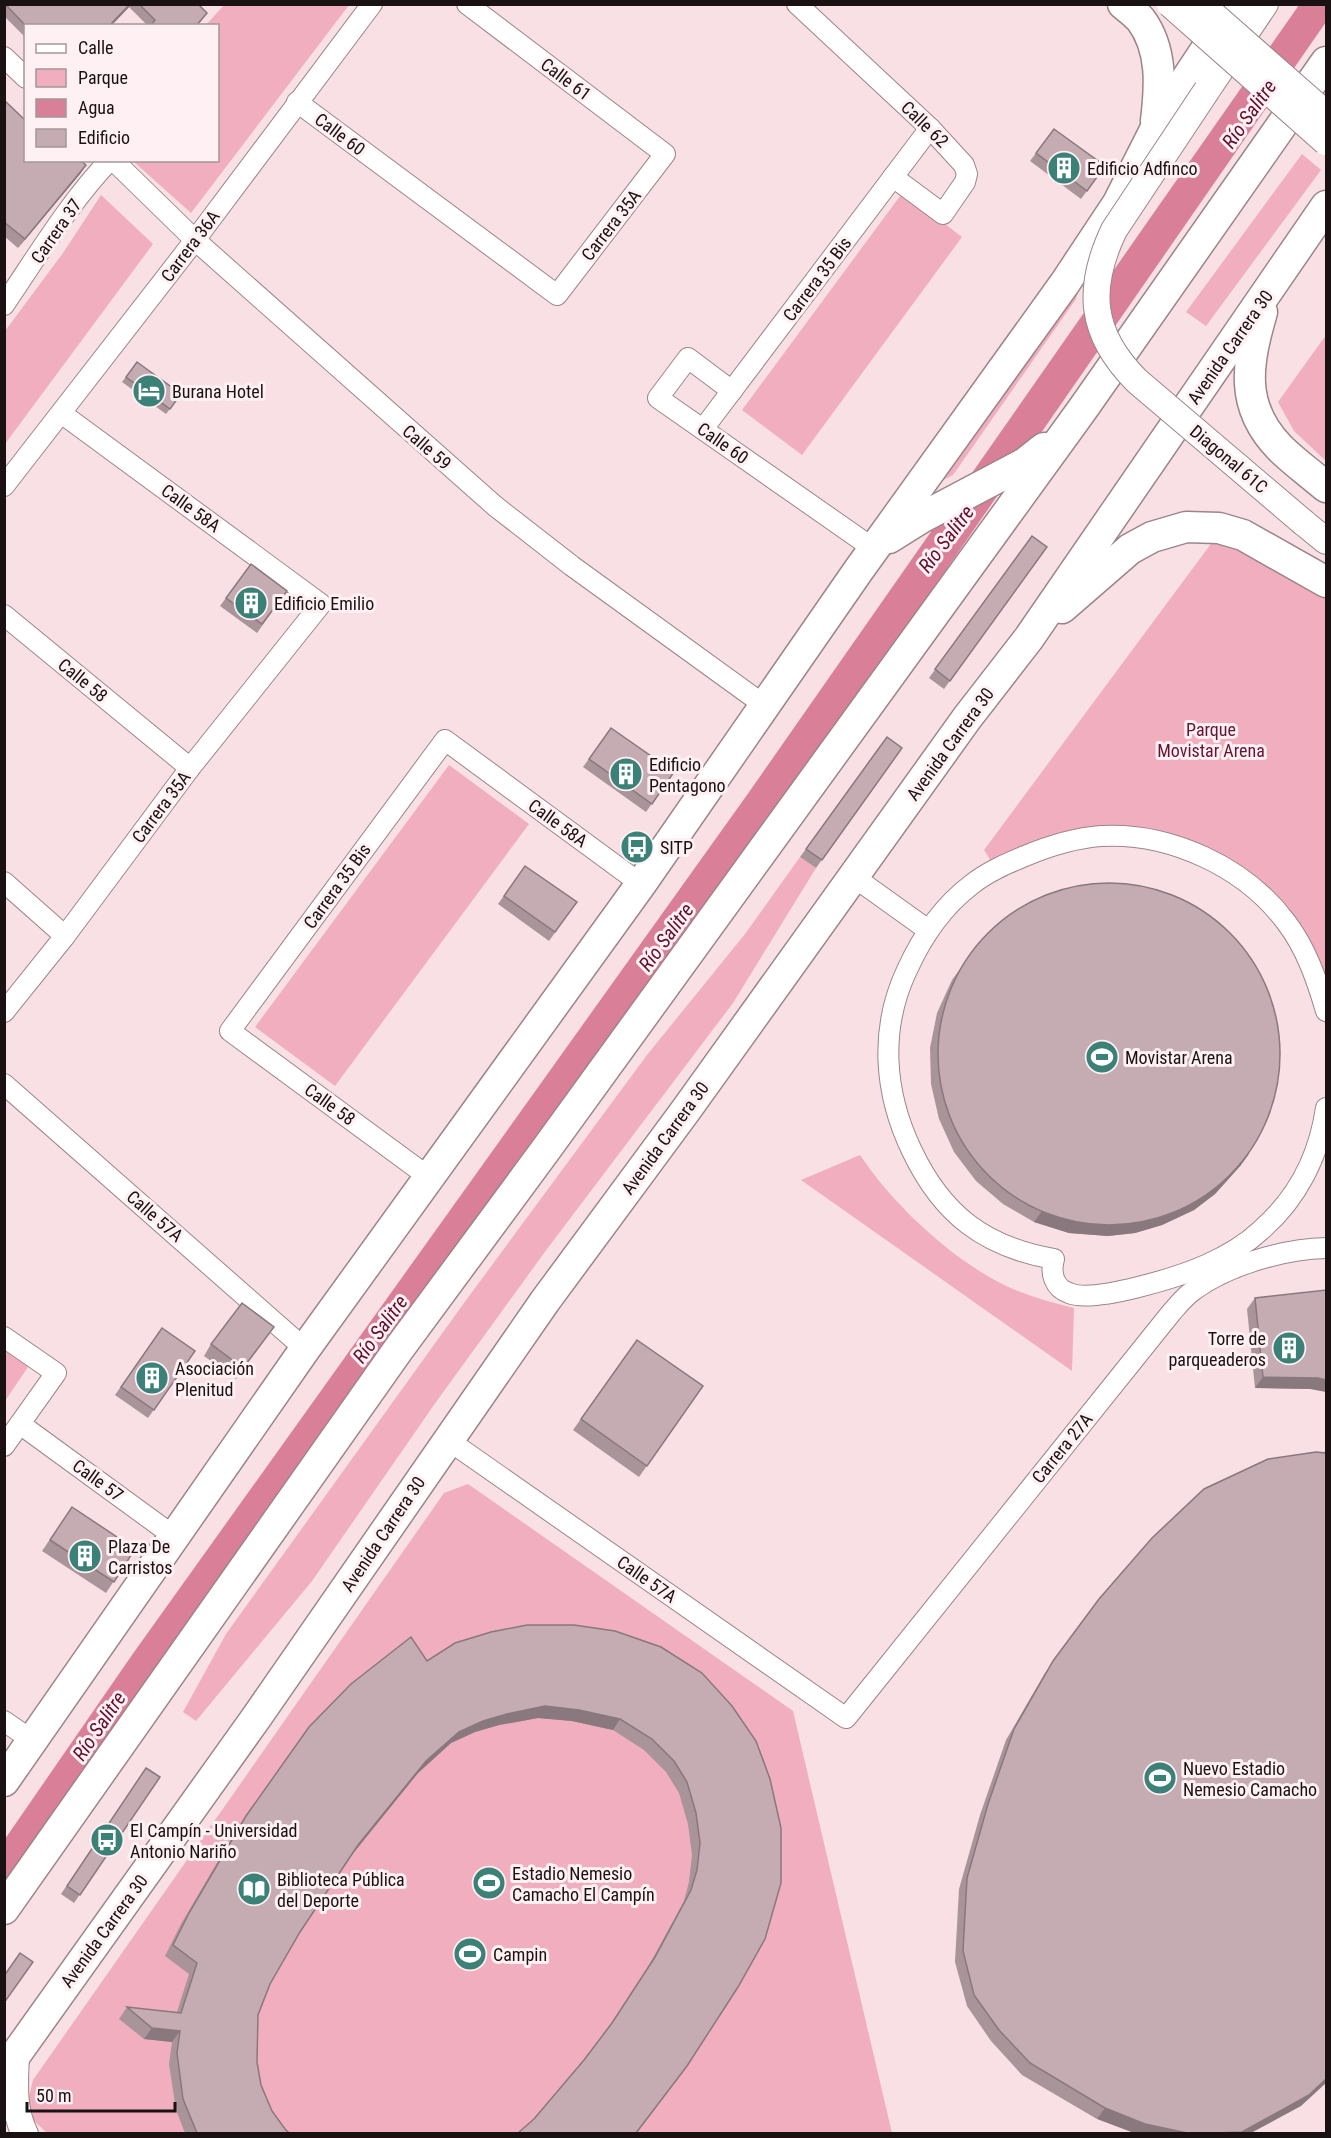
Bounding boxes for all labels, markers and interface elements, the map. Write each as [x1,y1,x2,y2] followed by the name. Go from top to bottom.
[24,24,219,162] legend
[78,37,114,58] text: Calle
[537,53,595,105] street label: Calle 61
[78,67,128,88] text: Parque
[1217,75,1281,153] water label: Río Salitre
[897,96,953,152] street label: Calle 62
[78,97,115,118] text: Agua
[311,108,369,160] street label: Calle 60
[78,127,130,148] text: Edificio
[1046,150,1082,186] building icon: Edificio Adfinco
[1087,158,1197,179] place label: Edificio Adfinco
[577,185,646,265] street label: Carrera 35A
[26,195,86,267] street label: Carrera 37
[156,206,224,286] street label: Carrera 36A
[779,233,855,325] street label: Carrera 35 Bis
[1183,286,1277,408] street label: Avenida Carrera 30
[131,373,167,409] hotel icon: Burana Hotel
[172,381,264,402] place label: Burana Hotel
[693,418,753,468] street label: Calle 60
[398,420,456,474] street label: Calle 59
[1186,421,1272,497] street label: Diagonal 61C
[157,480,225,537] street label: Calle 58A
[913,501,979,577] water label: Río Salitre
[233,585,269,621] building icon: Edificio Emilio
[274,593,374,614] place label: Edificio Emilio
[54,654,112,706] street label: Calle 58
[902,684,998,804] street label: Avenida Carrera 30
[1157,719,1265,761] park label: Parque Movistar Arena
[649,754,726,796] place label: Edificio Pentagono
[608,756,644,792] building icon: Edificio Pentagono
[127,767,195,847] street label: Carrera 35A
[524,795,592,852] street label: Calle 58A
[619,829,655,865] bus stop icon: SITP
[660,837,693,858] place label: SITP
[299,839,375,933] street label: Carrera 35 Bis
[633,898,699,976] water label: Río Salitre
[1084,1039,1120,1075] sports icon: Movistar Arena
[1125,1047,1233,1068] place label: Movistar Arena
[617,1078,713,1198] street label: Avenida Carrera 30
[301,1079,359,1129] street label: Calle 58
[123,1186,188,1247] street label: Calle 57A
[347,1290,413,1368] water label: Río Salitre
[1168,1328,1266,1370] place label: Torre de parqueaderos
[1271,1330,1307,1366] building icon: Torre de parqueaderos
[175,1358,254,1400] place label: Asociación Plenitud
[134,1360,170,1396] building icon: Asociación Plenitud
[1027,1408,1097,1487] street label: Carrera 27A
[69,1455,127,1505] street label: Calle 57
[337,1472,429,1596] street label: Avenida Carrera 30
[108,1536,173,1578] place label: Plaza De Carristos
[67,1538,103,1574] building icon: Plaza De Carristos
[613,1551,681,1607] street label: Calle 57A
[67,1687,131,1765] water label: Río Salitre
[1183,1758,1317,1800] place label: Nuevo Estadio Nemesio Camacho
[1142,1760,1178,1796] sports icon: Nuevo Estadio Nemesio Camacho
[130,1820,297,1862] place label: El Campín - Universidad Antonio Nariño
[89,1822,125,1858] bus stop icon: El Campín - Universidad Antonio Nariño
[512,1863,655,1905] place label: Estadio Nemesio Camacho El Campín
[471,1865,507,1901] sports icon: Estadio Nemesio Camacho El Campín
[277,1869,405,1911] place label: Biblioteca Pública del Deporte
[56,1871,152,1991] street label: Avenida Carrera 30
[236,1871,272,1907] library icon: Biblioteca Pública del Deporte
[452,1936,488,1972] sports icon: Campin
[493,1944,547,1965] place label: Campin
[27,2075,176,2113] scale bar
[36,2085,71,2106] text: 50 m

